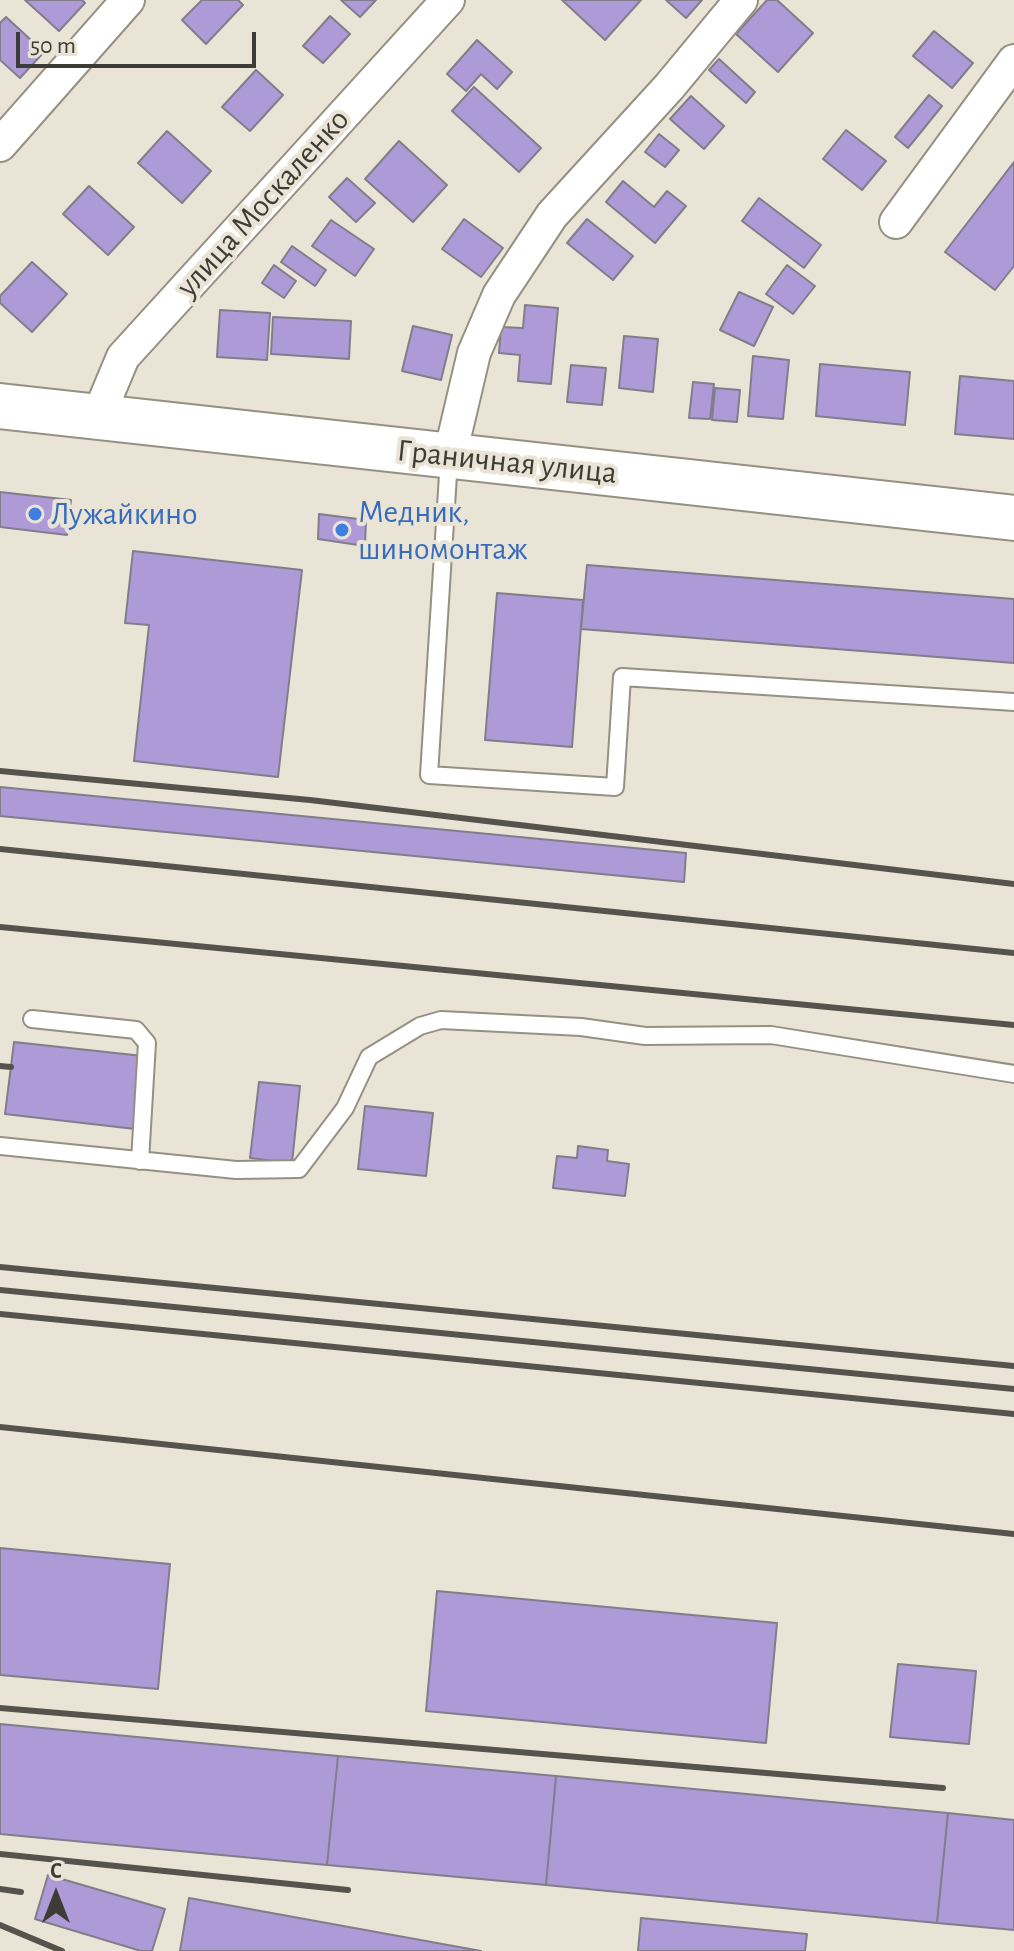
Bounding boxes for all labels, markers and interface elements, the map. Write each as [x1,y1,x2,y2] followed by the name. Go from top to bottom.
[20,16,260,66] scale bar
[30,34,76,58] text: 50 m
[168,101,358,305] street label: улица Москаленко
[395,431,619,493] street label: Граничная улица
[358,493,528,568] place label: Медник, шиномонтаж
[51,495,198,533] place label: Лужайкино
[26,505,44,523] marker: Лужайкино
[333,521,351,539] marker: Медник, шиномонтаж
[16,1855,96,1935] north arrow
[50,1860,62,1882] text: С

